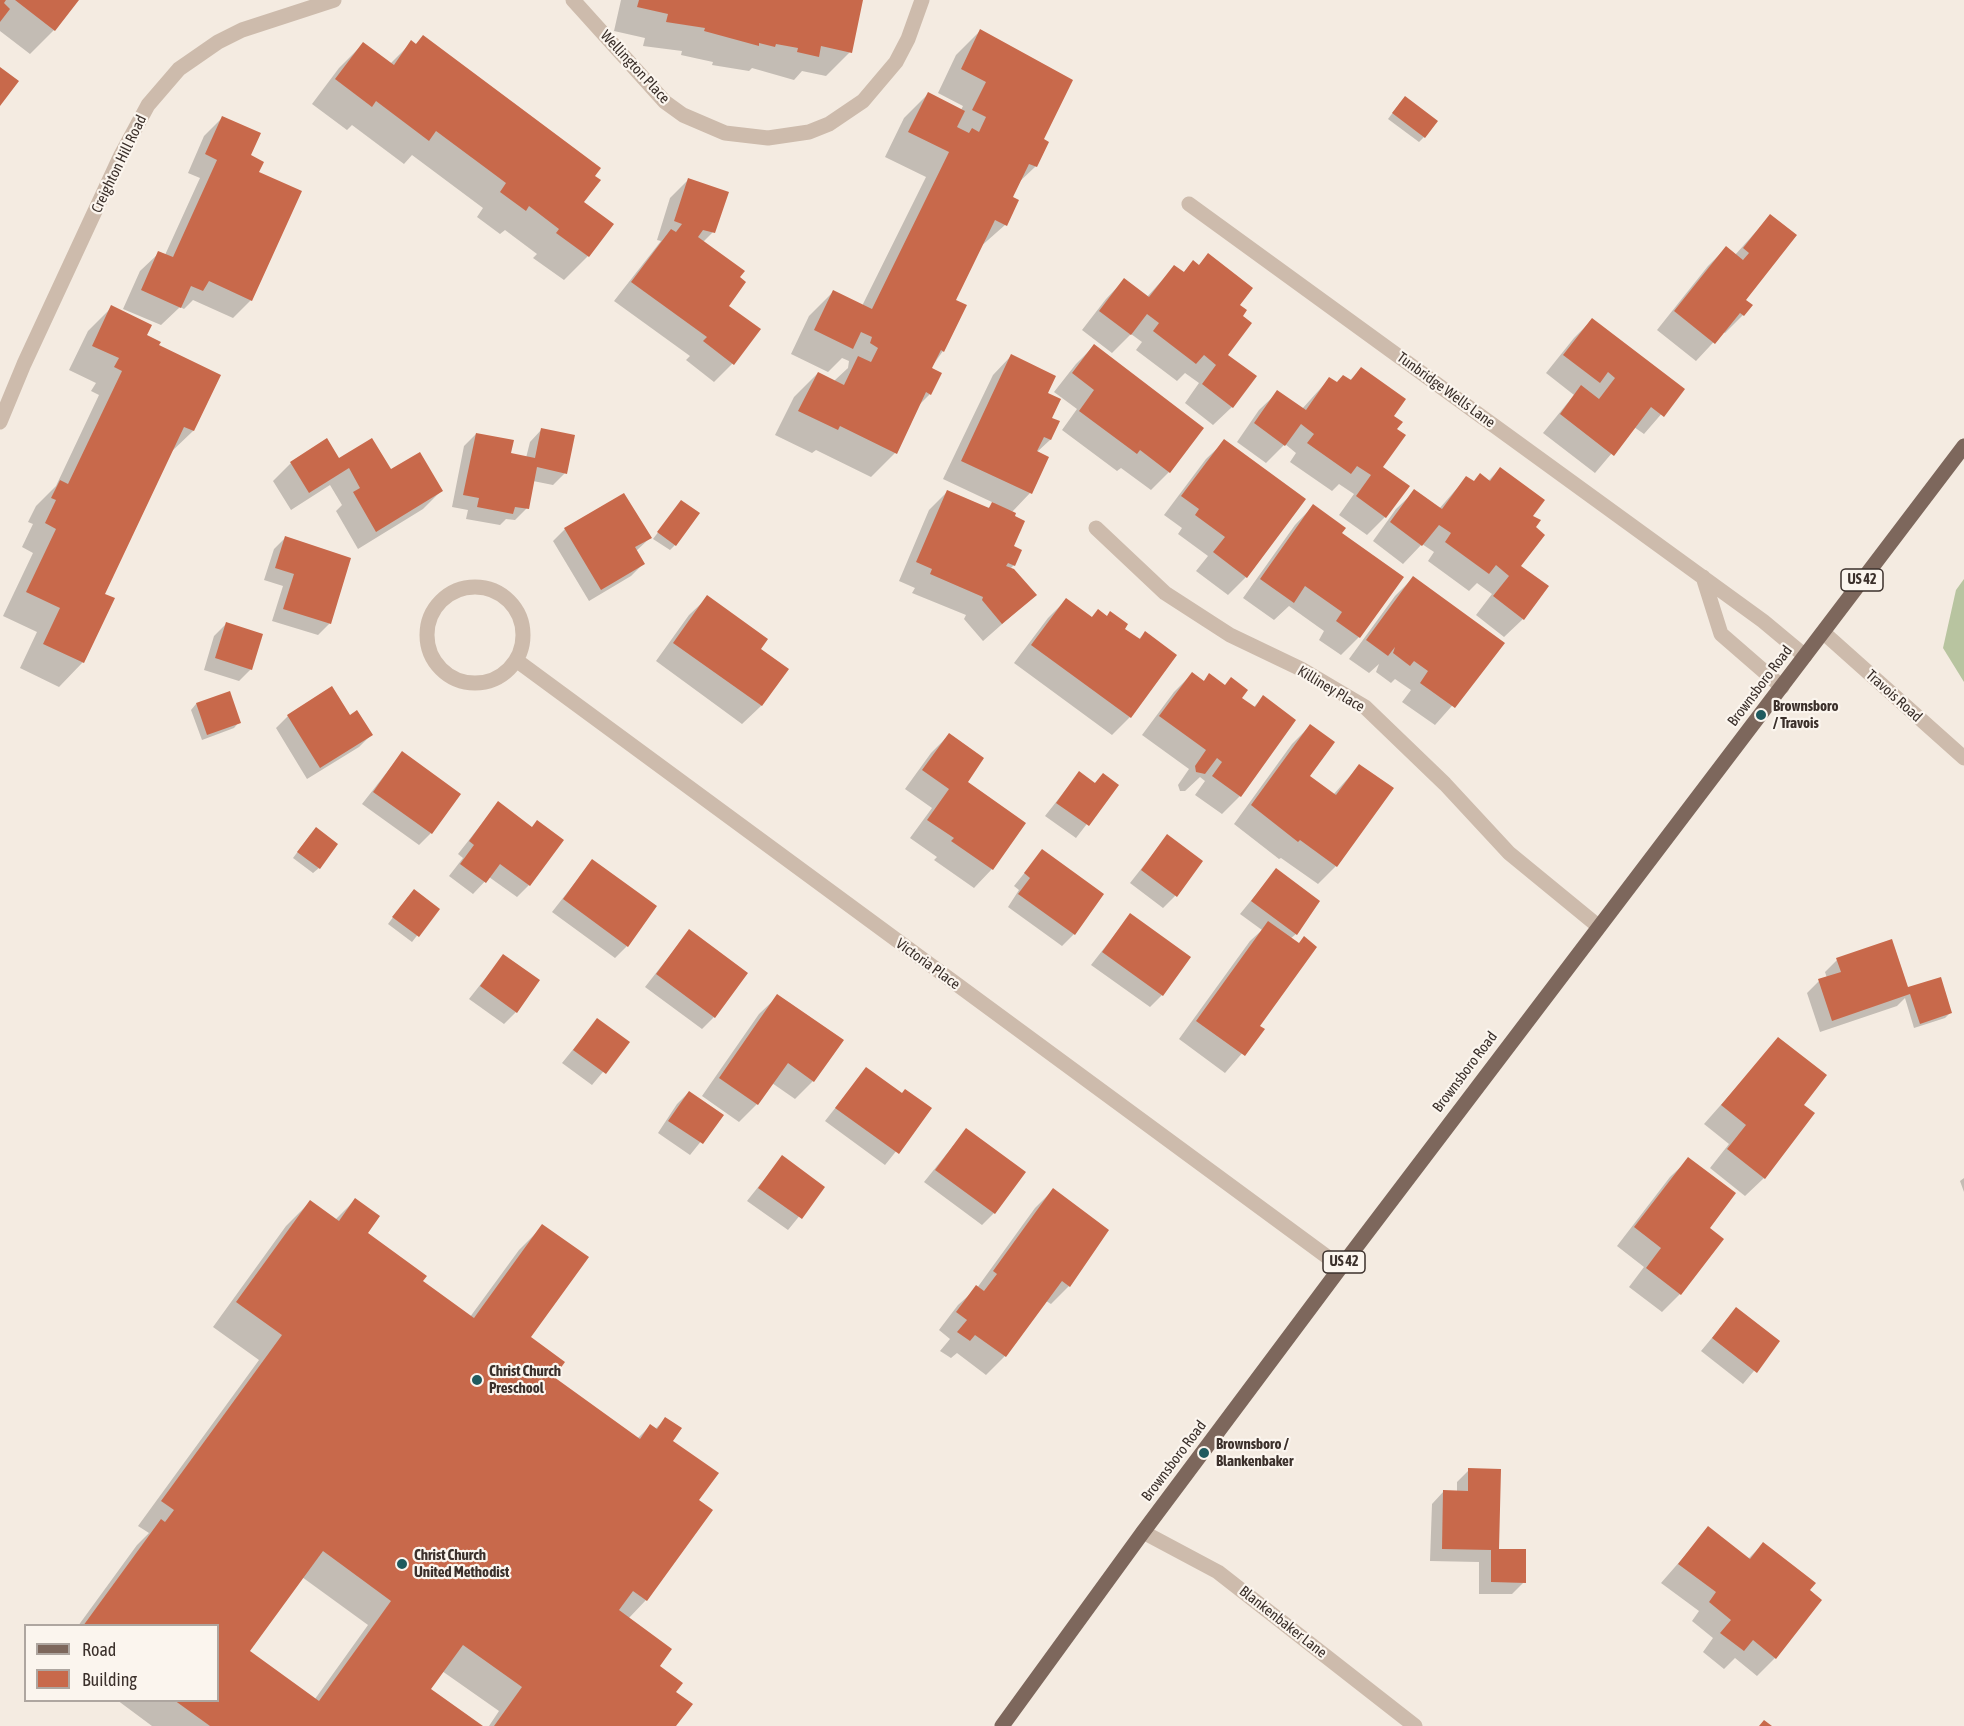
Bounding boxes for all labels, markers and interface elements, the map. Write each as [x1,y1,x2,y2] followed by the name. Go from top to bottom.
[597,27,673,107] street label: Wellington Place
[88,112,150,216] street label: Creighton Hill Road
[1393,348,1499,432] street label: Tunbridge Wells Lane
[1841,569,1883,591] road number: US 42
[1724,642,1796,730] street label: Brownsboro Road
[1294,662,1368,716] street label: Killiney Place
[1862,666,1926,726] street label: Travois Road
[1773,697,1839,732] place label: Brownsboro / Travois
[1754,708,1768,722] marker: Brownsboro / Travois
[892,935,964,993] street label: Victoria Place
[1429,1028,1501,1116] street label: Brownsboro Road
[1323,1251,1365,1273] road number: US 42
[489,1362,561,1397] place label: Christ Church Preschool
[470,1373,484,1387] marker: Christ Church Preschool
[1138,1417,1210,1505] street label: Brownsboro Road
[1216,1435,1293,1470] place label: Brownsboro / Blankenbaker
[1197,1446,1211,1460] marker: Brownsboro / Blankenbaker
[414,1546,509,1581] place label: Christ Church United Methodist
[395,1557,409,1571] marker: Christ Church United Methodist
[1236,1582,1330,1662] street label: Blankenbaker Lane
[24,1624,219,1702] legend
[82,1639,116,1660] text: Road
[82,1669,137,1690] text: Building

